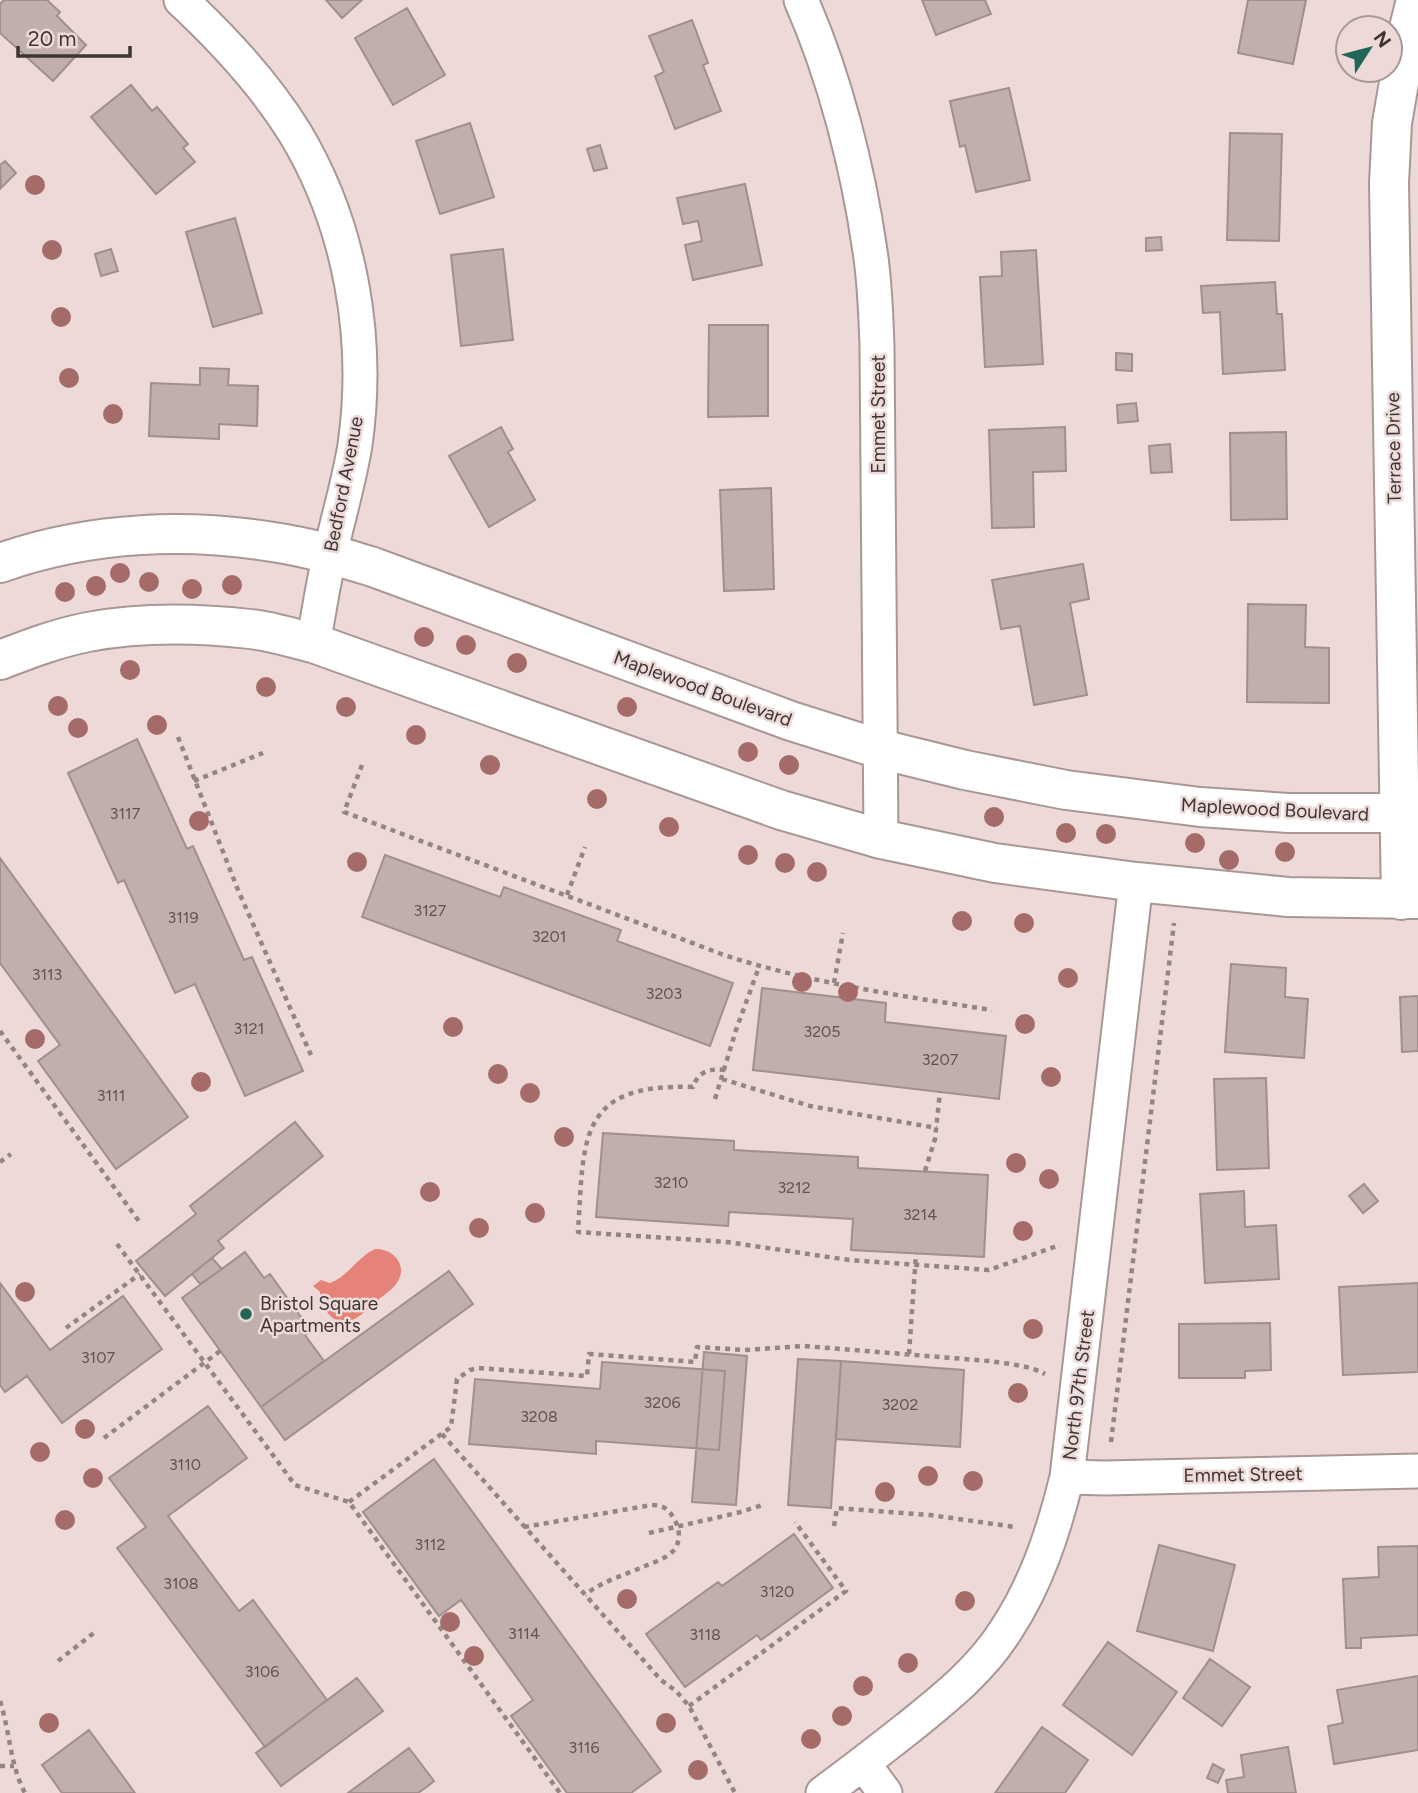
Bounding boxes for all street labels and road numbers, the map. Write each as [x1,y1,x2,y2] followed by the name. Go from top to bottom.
[867,354,890,474] street label: Emmet Street
[1381,392,1406,504] street label: Terrace Drive
[319,414,368,554] street label: Bedford Avenue
[610,645,795,731] street label: Maplewood Boulevard
[1180,793,1370,826] street label: Maplewood Boulevard
[1058,1309,1099,1462] street label: North 97th Street
[1183,1462,1303,1487] street label: Emmet Street

